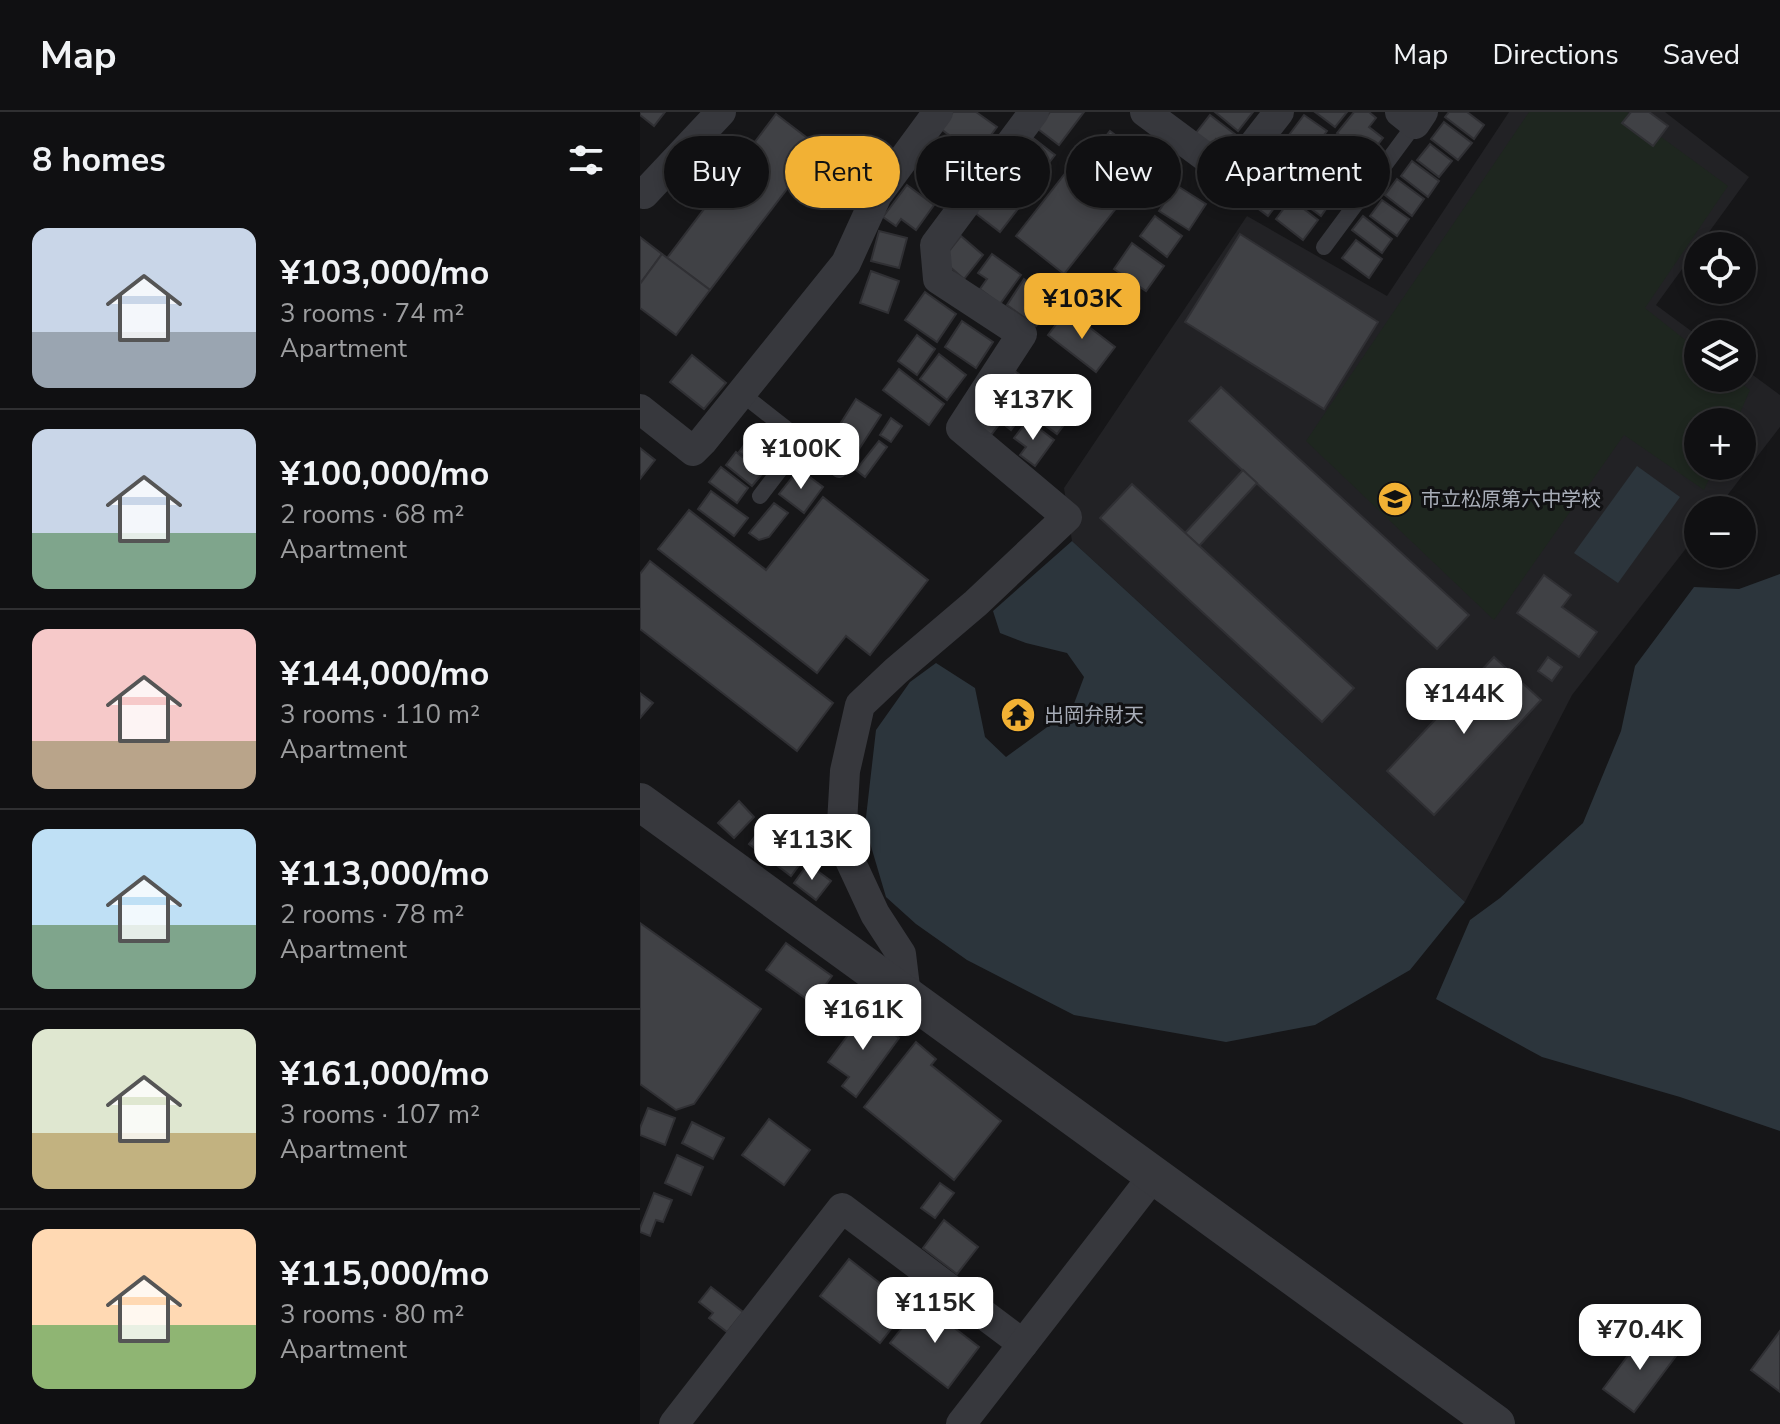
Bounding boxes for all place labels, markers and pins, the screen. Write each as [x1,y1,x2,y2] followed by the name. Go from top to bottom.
[1026,273,1138,341] pin: ¥103K
[977,374,1089,442] pin: ¥137K
[745,423,857,491] pin: ¥100K
[1376,480,1414,518] school or university icon: 市立松原第六中学校
[1421,486,1601,513] place label: 市立松原第六中学校
[1408,668,1520,736] pin: ¥144K
[999,696,1037,734] temple icon: 出岡弁財天
[1044,702,1144,729] place label: 出岡弁財天
[756,814,868,882] pin: ¥113K
[807,984,919,1052] pin: ¥161K
[879,1277,991,1345] pin: ¥115K
[1575,1304,1705,1372] pin: ¥70.4K

